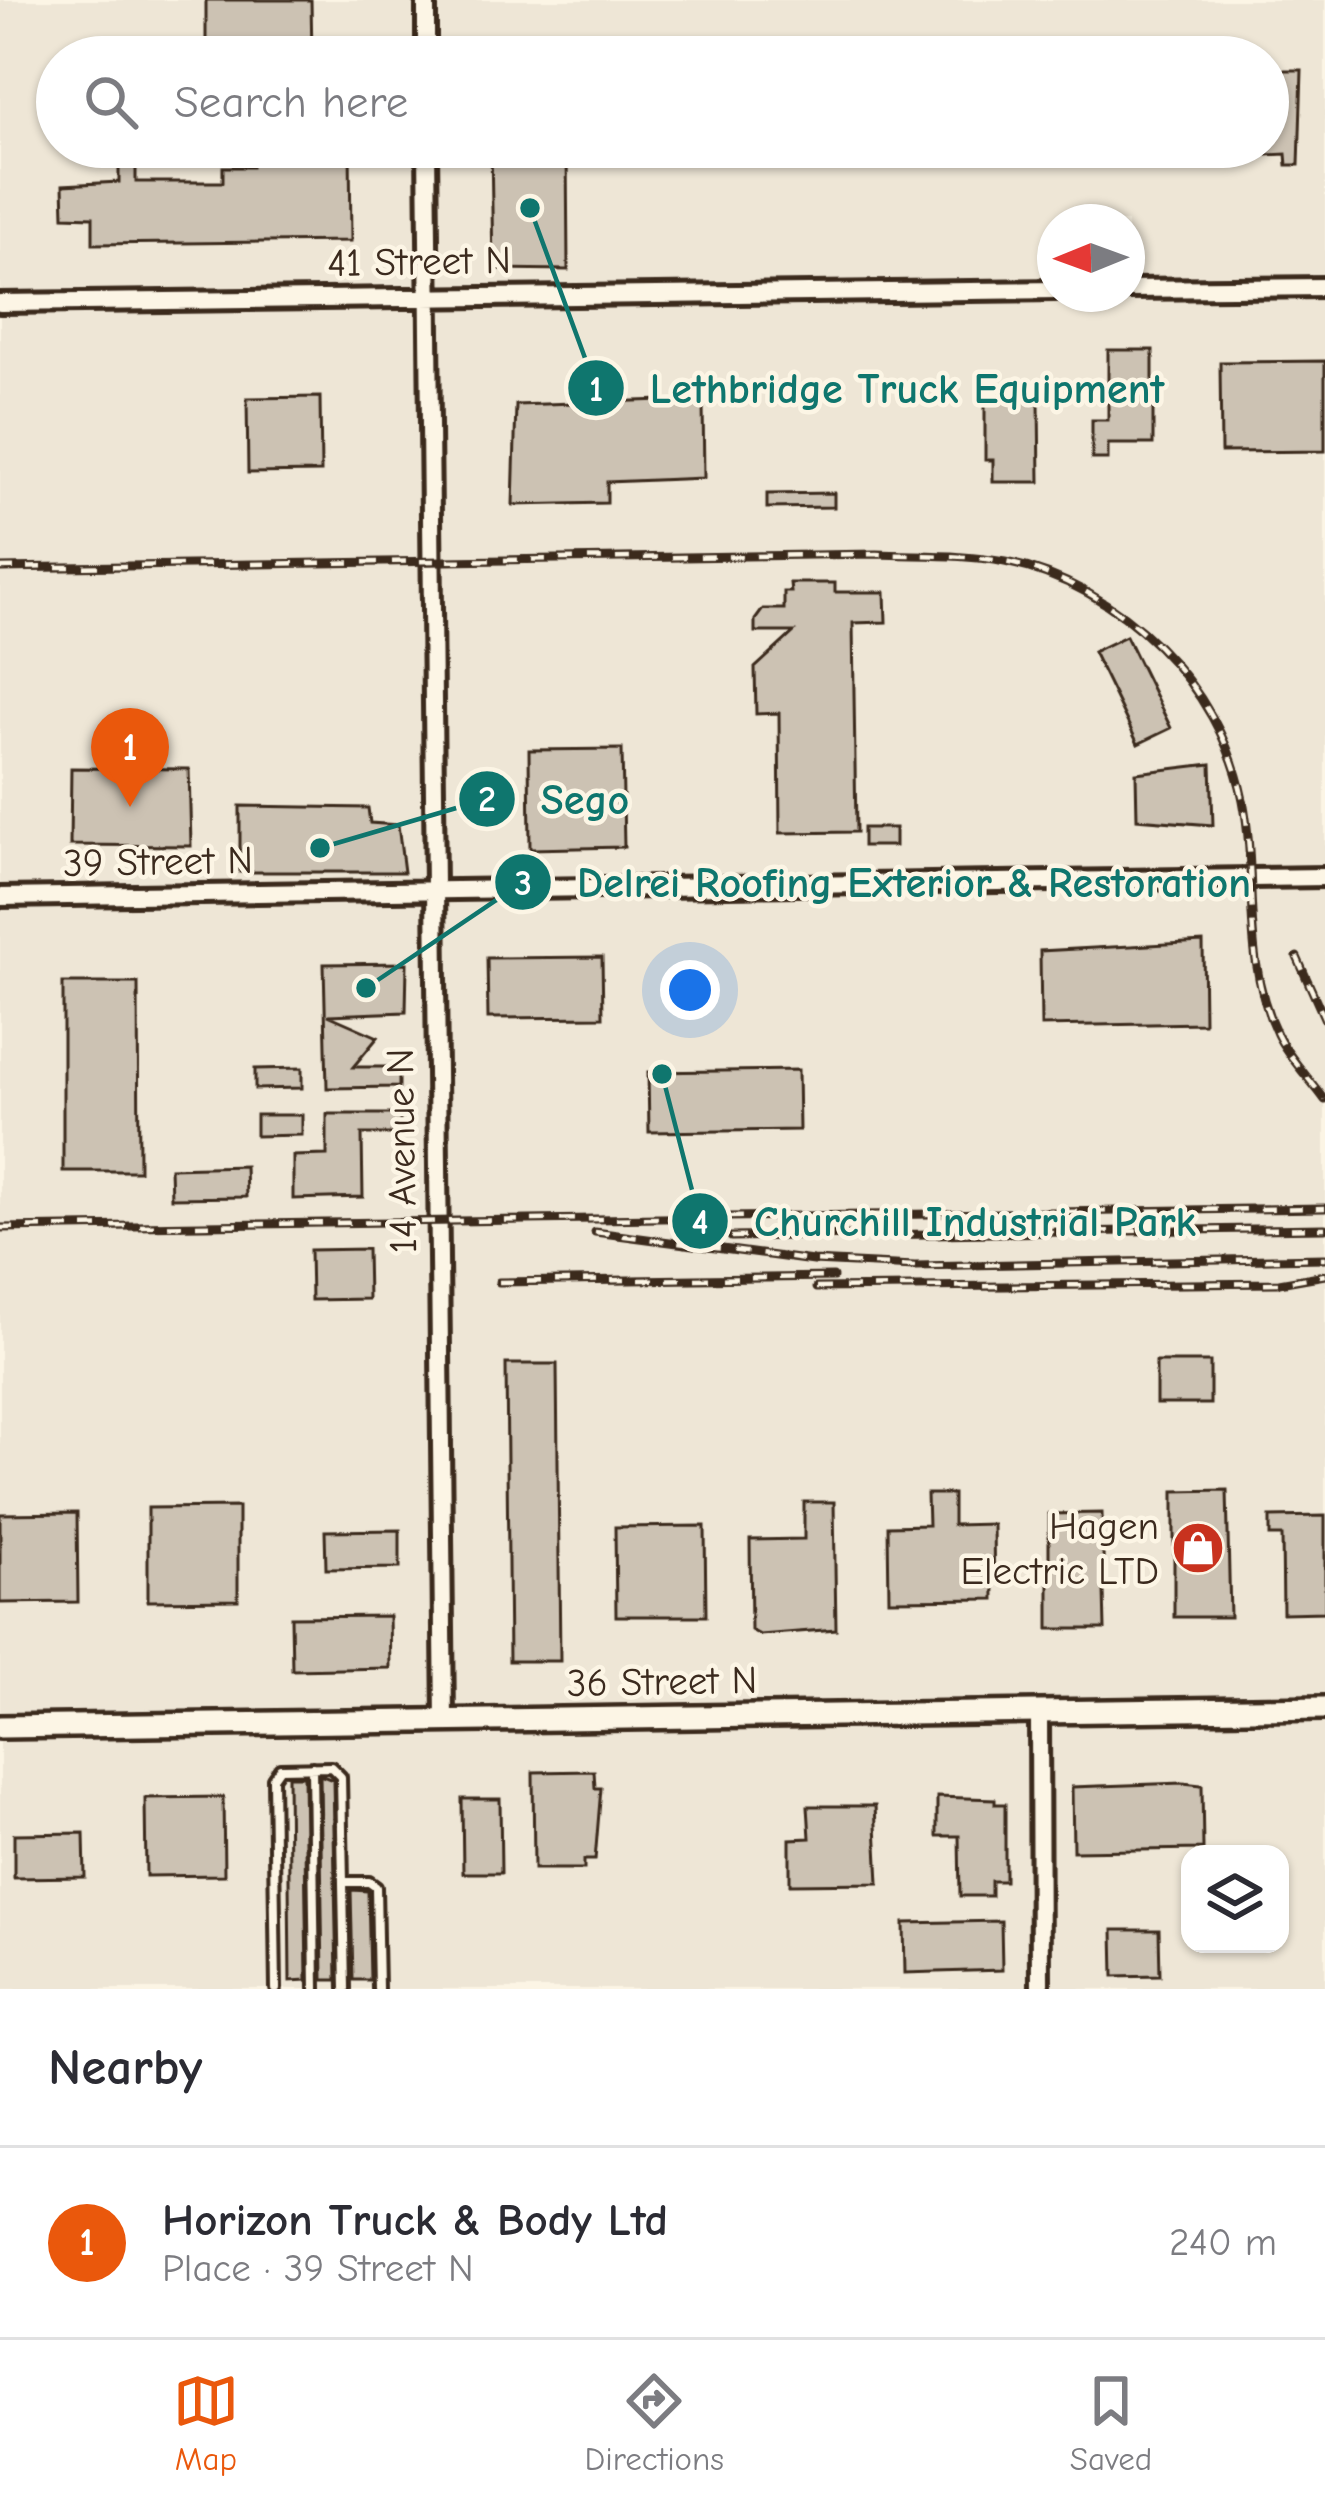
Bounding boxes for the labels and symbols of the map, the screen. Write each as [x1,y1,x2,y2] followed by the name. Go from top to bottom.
[1037,204,1145,312] north arrow
[327,238,511,286] street label: 41 Street N
[566,349,1189,427] callout: Lethbridge Truck Equipment
[650,365,1165,414] text: Lethbridge Truck Equipment
[589,369,603,410] text: 1
[91,708,169,807] pin: 1
[457,760,653,838] callout: Sego
[541,776,629,825] text: Sego
[478,779,496,820] text: 2
[63,838,253,886] street label: 39 Street N
[493,843,1275,921] callout: Delrei Roofing Exterior & Restoration
[577,859,1251,908] text: Delrei Roofing Exterior & Restoration
[514,863,532,904] text: 3
[660,960,720,1020] your location
[378,1048,426,1254] street label: 14 Avenue N
[670,1182,1220,1260] callout: Churchill Industrial Park
[754,1198,1197,1247] text: Churchill Industrial Park
[692,1202,708,1243] text: 4
[960,1504,1159,1594] place label: Hagen Electric LTD
[1170,1520,1226,1576] shop icon: Hagen Electric LTD
[566,1658,758,1706] street label: 36 Street N

